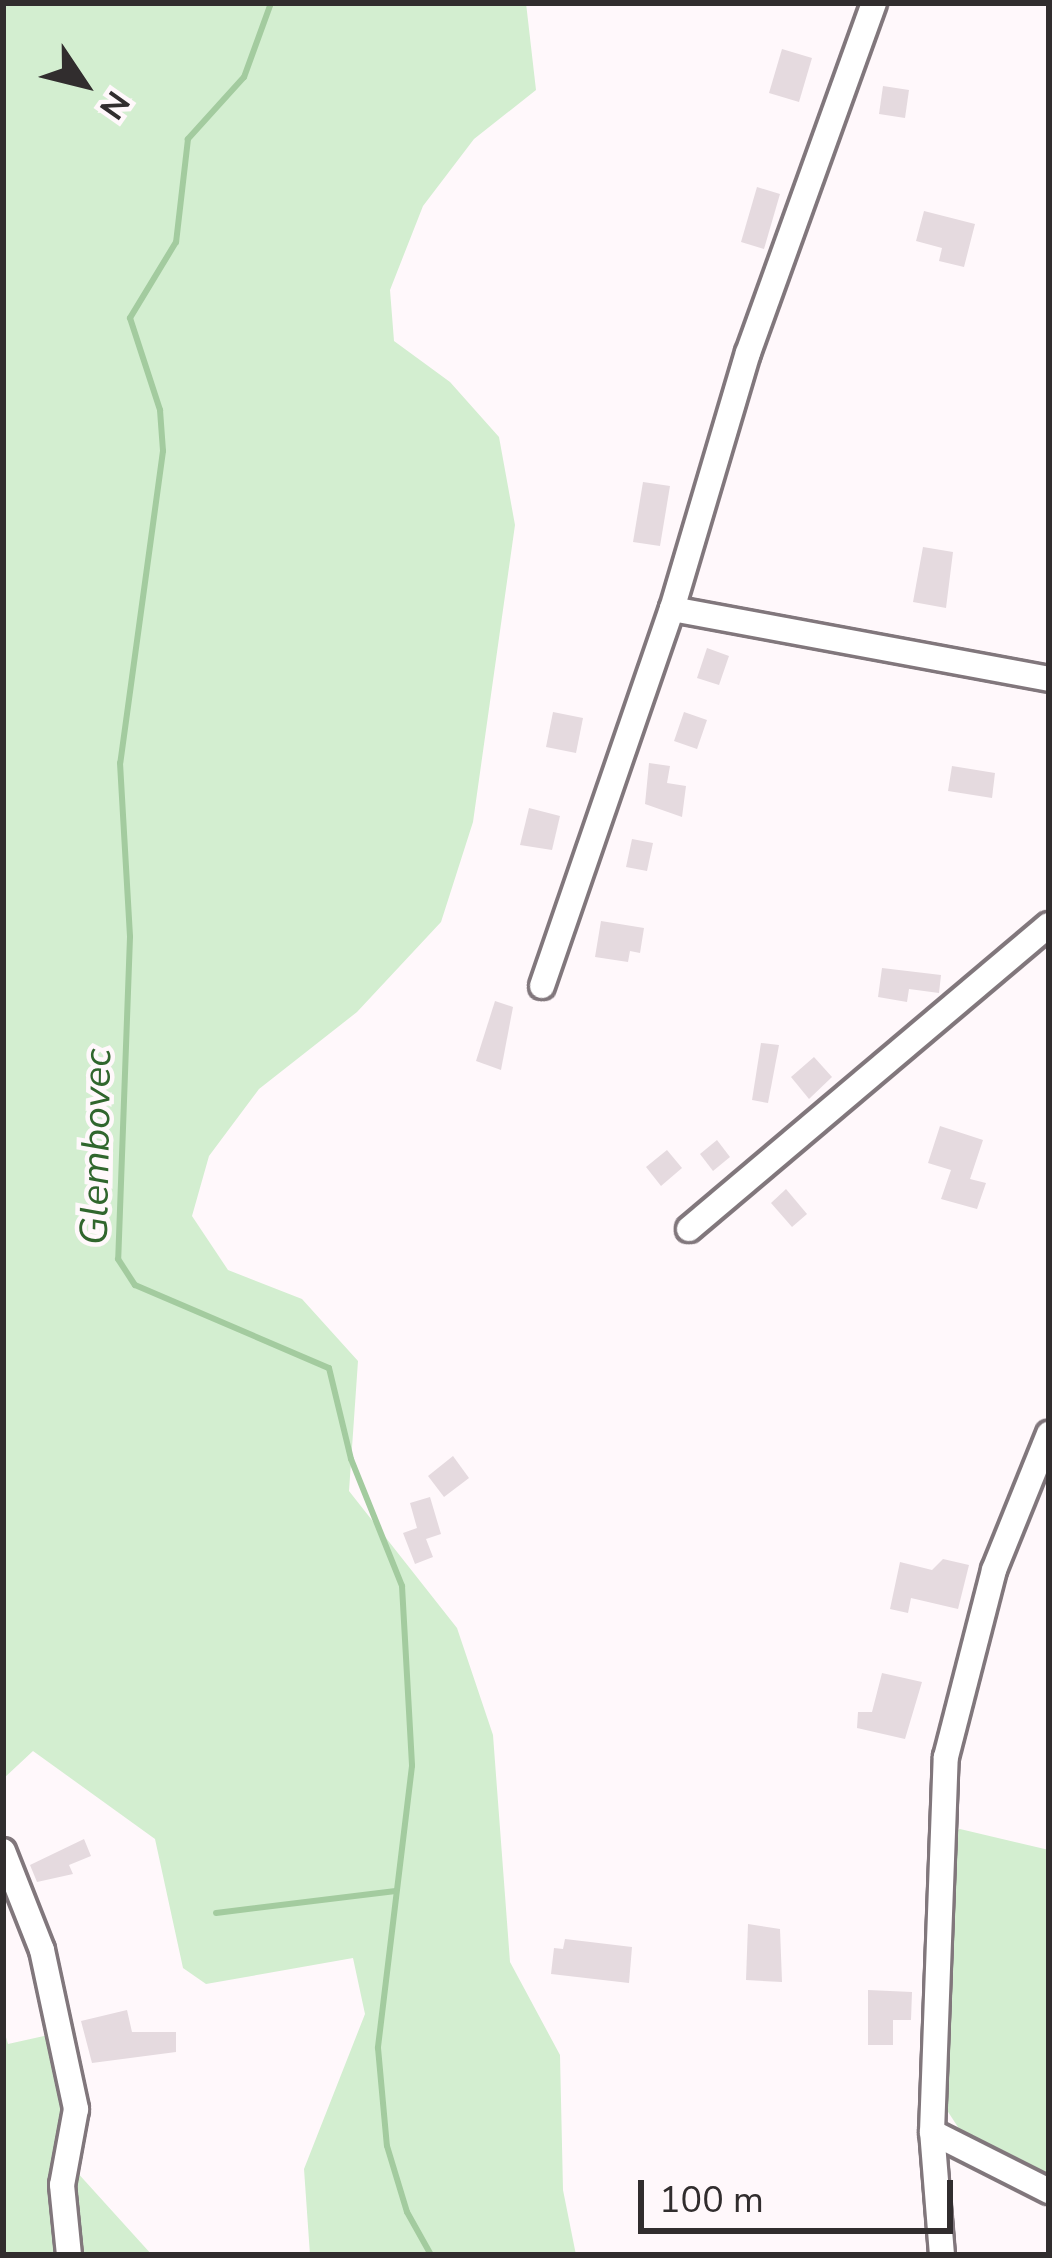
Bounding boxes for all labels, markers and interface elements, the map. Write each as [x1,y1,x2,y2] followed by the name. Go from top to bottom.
[24,24,144,144] north arrow
[88,82,139,128] text: N
[72,1048,122,1246] water label: Glembovec
[644,2156,959,2230] scale bar
[659,2176,764,2225] text: 100 m

